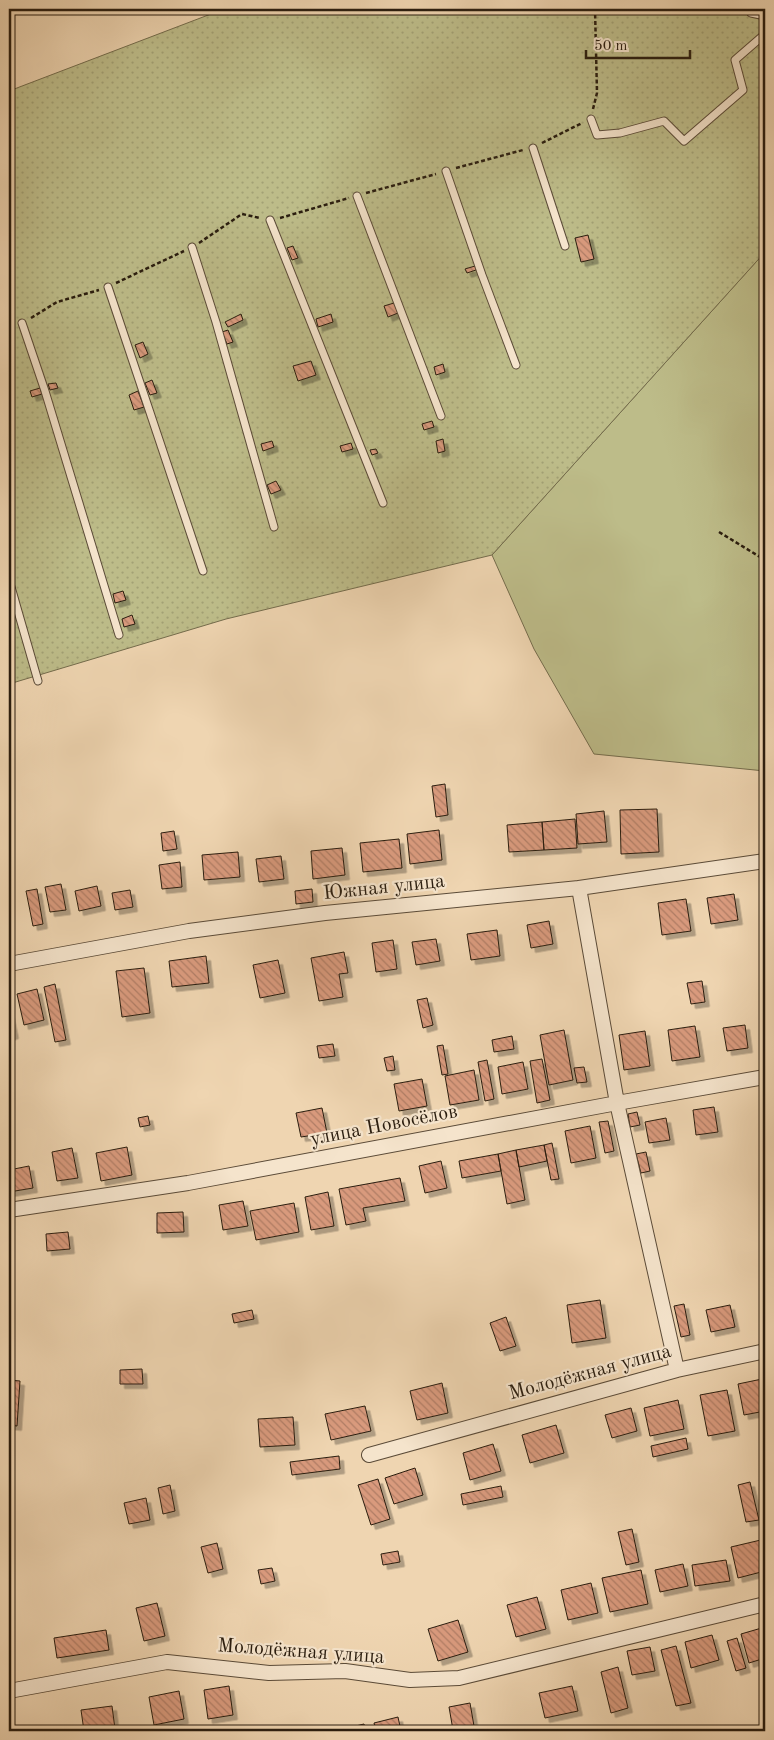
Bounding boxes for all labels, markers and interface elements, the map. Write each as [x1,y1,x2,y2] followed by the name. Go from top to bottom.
[586,28,690,60] scale bar
[594,39,628,54] text: 50 m
[322,872,446,904] street label: Южная улица
[309,1102,459,1150] street label: улица Новосёлов
[507,1342,674,1404] street label: Молодёжная улица
[217,1636,385,1668] street label: Молодёжная улица

